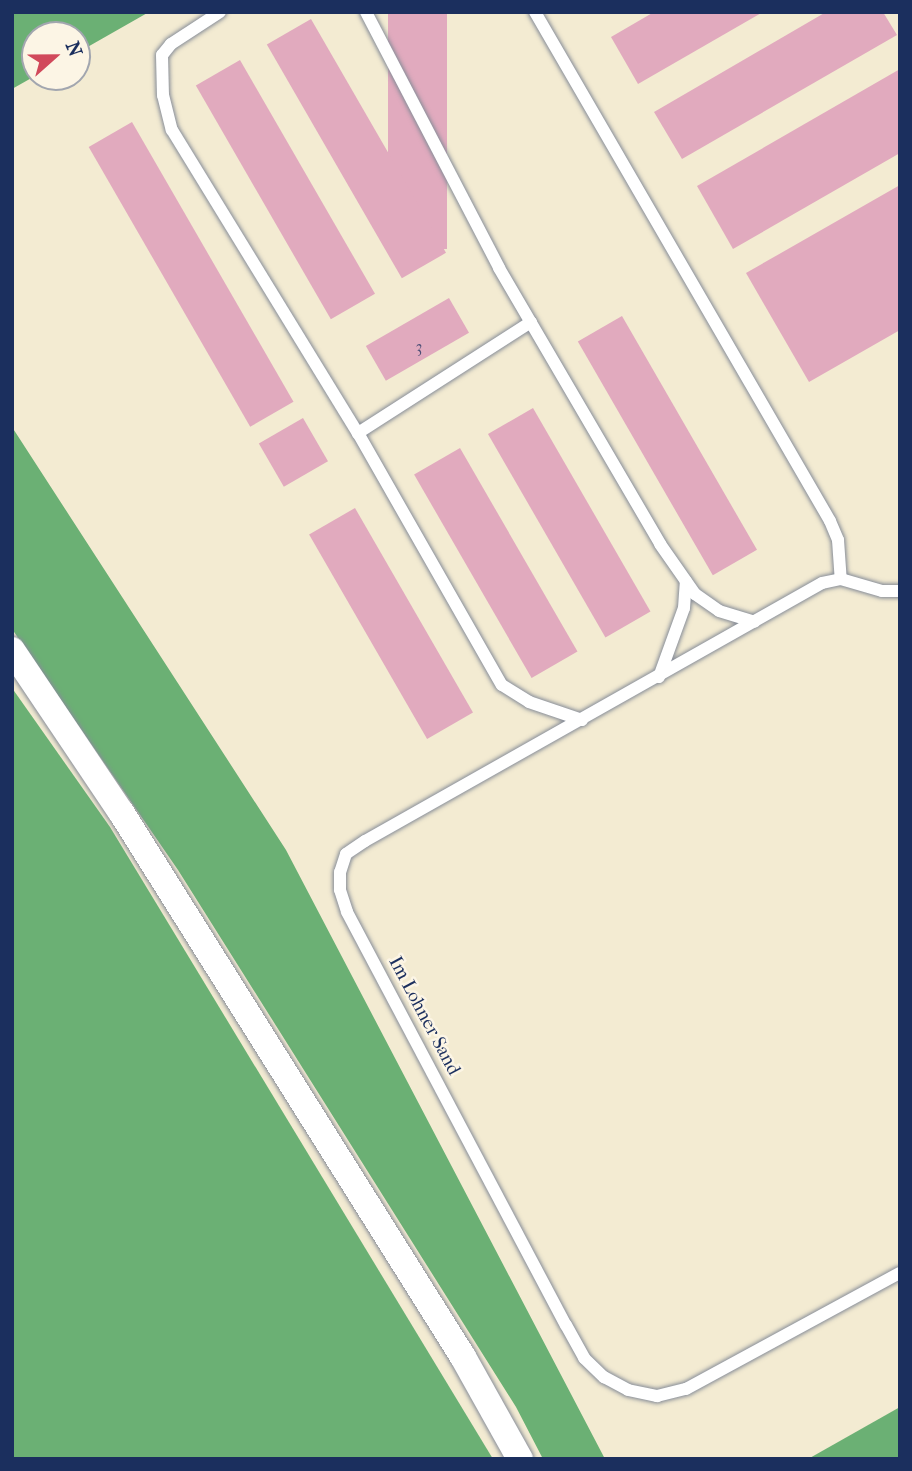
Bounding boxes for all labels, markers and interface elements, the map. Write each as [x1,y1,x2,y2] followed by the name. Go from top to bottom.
[21,21,91,91] north arrow
[61,39,87,60] text: N
[416,337,422,357] house number: 3
[383,953,465,1079] street label: Im Lohner Sand

